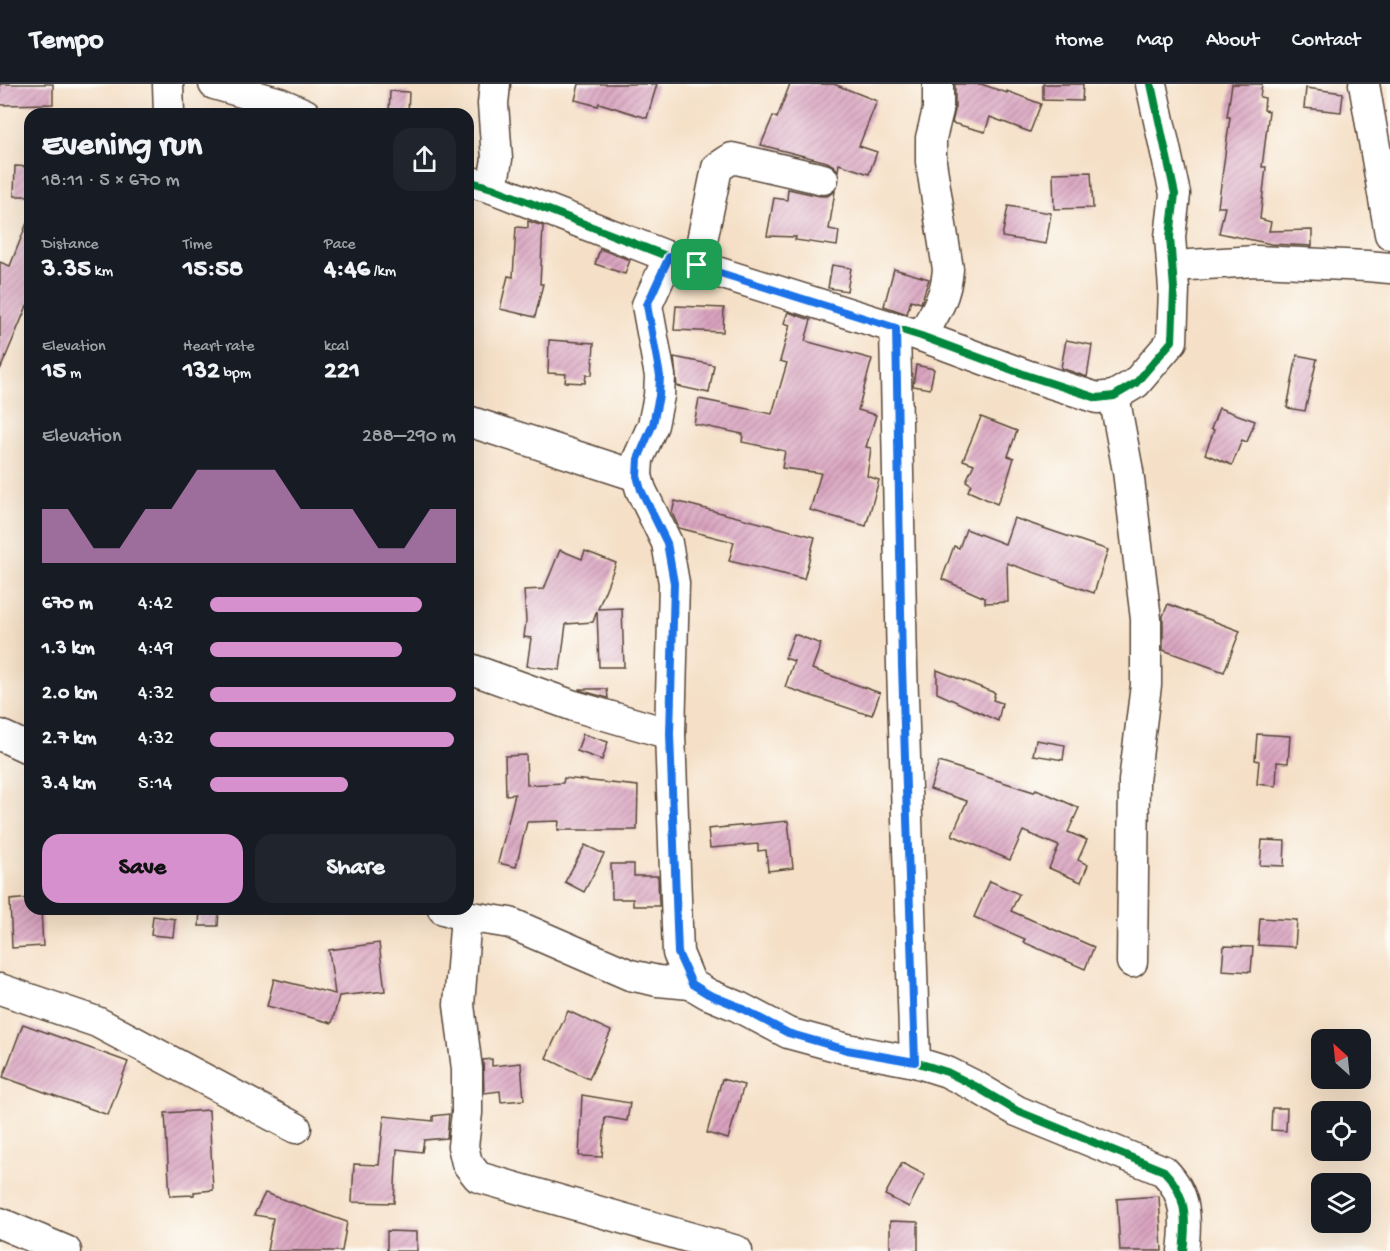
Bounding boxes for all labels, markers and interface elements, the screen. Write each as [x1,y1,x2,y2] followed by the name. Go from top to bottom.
[30,25,103,58] text: Tempo
[1055,29,1103,54] text: Home
[1136,29,1173,54] text: Map
[1206,29,1259,54] text: About
[1292,29,1360,54] text: Contact
[42,128,202,166] text: Evening run
[393,128,456,191] button: share
[42,170,180,193] text: 18:11 · 5 × 670 m
[42,236,99,255] text: Distance
[183,236,212,255] text: Time
[324,236,355,255] text: Pace
[671,239,722,290] pin
[680,248,713,281] icon: arrive
[42,255,91,286] text: 3.35
[183,255,243,286] text: 15:58
[324,255,370,286] text: 4:46
[91,263,113,282] text: km
[370,263,396,282] text: /km
[42,338,106,357] text: Elevation
[183,338,255,357] text: Heart rate
[324,338,349,357] text: kcal
[42,357,66,388] text: 15
[183,357,220,388] text: 132
[324,357,360,388] text: 221
[66,365,81,384] text: m
[220,365,251,384] text: bpm
[42,426,122,449] text: Elevation
[362,426,456,449] text: 288–290 m
[42,593,93,616] text: 670 m
[138,593,173,616] text: 4:42
[42,638,95,661] text: 1.3 km
[138,638,173,661] text: 4:49
[42,683,97,706] text: 2.0 km
[138,683,174,706] text: 4:32
[42,728,96,751] text: 2.7 km
[138,728,174,751] text: 4:32
[42,773,96,796] text: 3.4 km
[138,773,172,796] text: 5:14
[42,834,243,903] button: Save
[255,834,456,903] button: Share
[1311,1029,1371,1089] north arrow
[1311,1029,1371,1233] map controls
[1311,1101,1371,1161] button: locate
[1311,1173,1371,1233] button: layers

